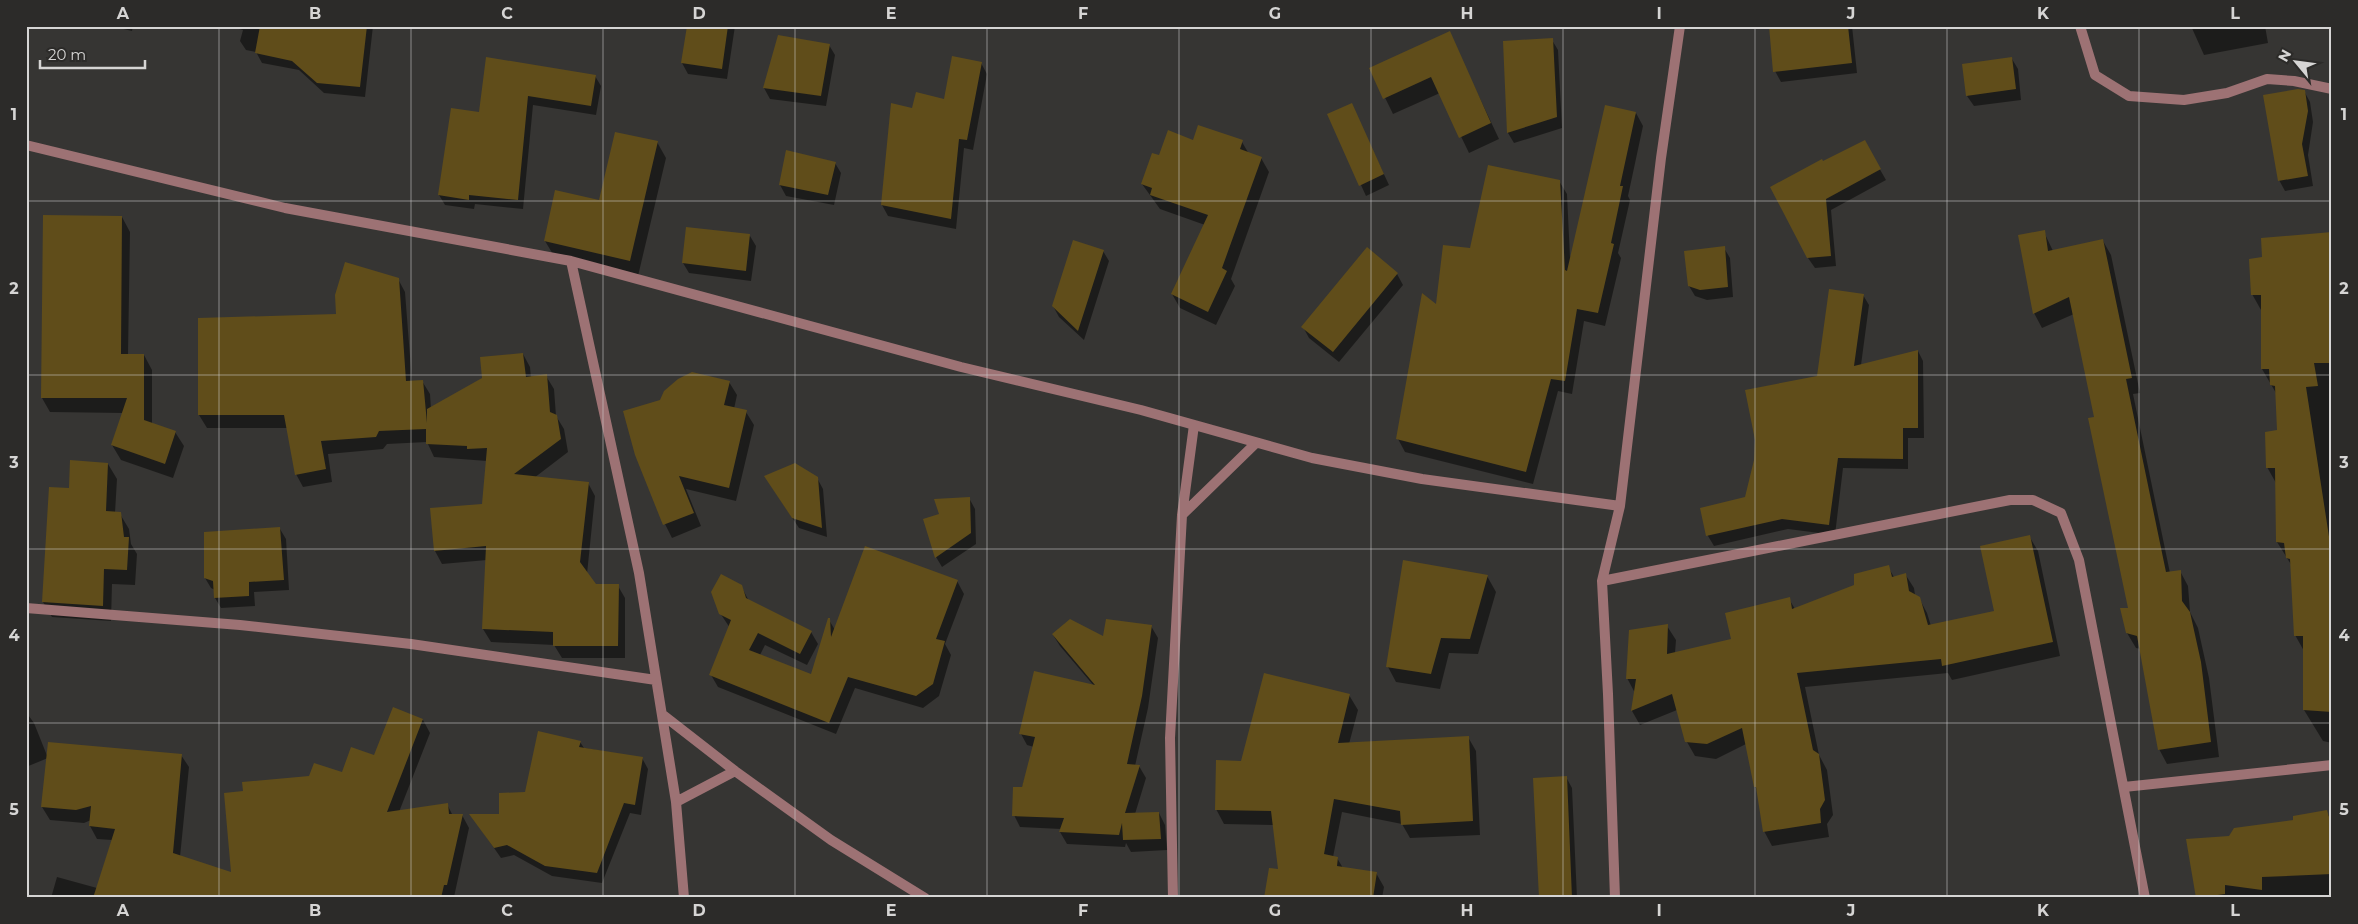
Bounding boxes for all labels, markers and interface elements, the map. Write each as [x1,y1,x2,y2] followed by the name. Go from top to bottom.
[116,4,130,23] text: A
[309,4,321,23] text: B
[501,4,513,23] text: C
[692,4,706,23] text: D
[886,4,896,23] text: E
[1078,4,1088,23] text: F
[1269,4,1281,23] text: G
[1461,4,1473,23] text: H
[1656,4,1662,23] text: I
[1846,4,1855,23] text: J
[2037,4,2050,23] text: K
[2230,4,2240,23] text: L
[40,38,145,70] scale bar
[2270,38,2320,88] north arrow
[48,45,86,64] text: 20 m
[2274,46,2295,65] text: N
[11,105,17,124] text: 1
[2341,105,2347,124] text: 1
[9,279,19,298] text: 2
[2339,279,2349,298] text: 2
[8,453,19,472] text: 3
[2338,453,2349,472] text: 3
[8,626,20,645] text: 4
[2338,626,2350,645] text: 4
[9,800,19,819] text: 5
[2339,800,2349,819] text: 5
[116,901,130,920] text: A
[309,901,321,920] text: B
[501,901,513,920] text: C
[692,901,706,920] text: D
[886,901,896,920] text: E
[1078,901,1088,920] text: F
[1269,901,1281,920] text: G
[1461,901,1473,920] text: H
[1656,901,1662,920] text: I
[1846,901,1855,920] text: J
[2037,901,2050,920] text: K
[2230,901,2240,920] text: L

